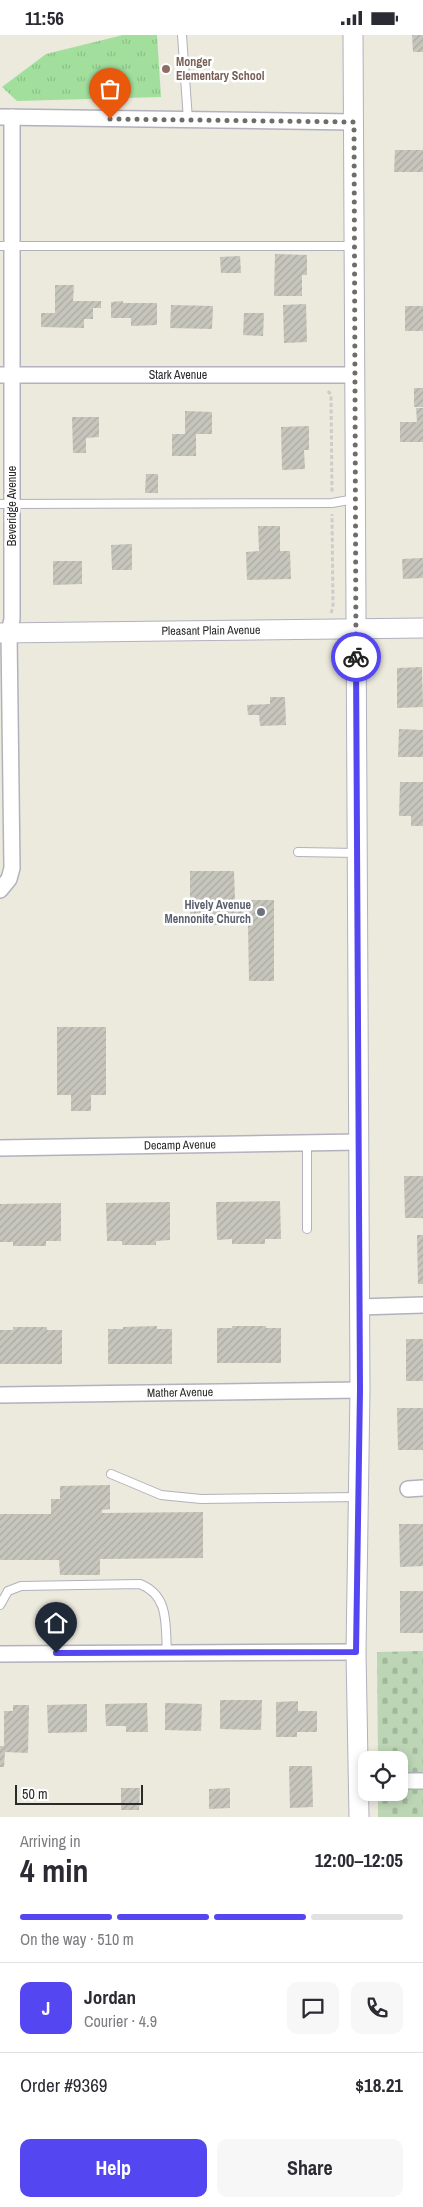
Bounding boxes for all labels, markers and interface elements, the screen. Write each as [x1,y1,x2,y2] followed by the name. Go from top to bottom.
[25,5,64,31] text: 11:56
[176,54,265,84] place label: Monger Elementary School
[160,63,172,75] marker: Monger Elementary School
[89,68,131,119] pin
[96,75,124,103] icon: bag
[149,367,207,383] street label: Stark Avenue
[4,466,20,546] street label: Beveridge Avenue
[161,622,261,639] street label: Pleasant Plain Avenue
[331,632,381,682] courier
[342,643,370,671] icon: bike
[165,897,252,927] place label: Hively Avenue Mennonite Church
[255,906,267,918] marker: Hively Avenue Mennonite Church
[144,1136,216,1154] street label: Decamp Avenue
[147,1384,213,1401] street label: Mather Avenue
[35,1602,77,1653] pin
[42,1609,70,1637] icon: home
[358,1751,408,1801] map controls
[358,1751,408,1801] button: locate
[15,1782,142,1805] scale bar
[22,1785,48,1803] text: 50 m
[20,1830,81,1852] text: Arriving in
[315,1847,403,1873] text: 12:00–12:05
[20,1849,89,1892] text: 4 min
[20,1928,134,1950] text: On the way · 510 m
[287,1982,339,2034] button: chat
[351,1982,403,2034] button: phone
[84,1984,136,2010] text: Jordan
[42,1995,50,2021] text: J
[84,2010,157,2032] text: Courier · 4.9
[20,2072,107,2098] text: Order #9369
[355,2072,403,2098] text: $18.21
[20,2139,207,2197] button: Help
[217,2139,403,2197] button: Share

